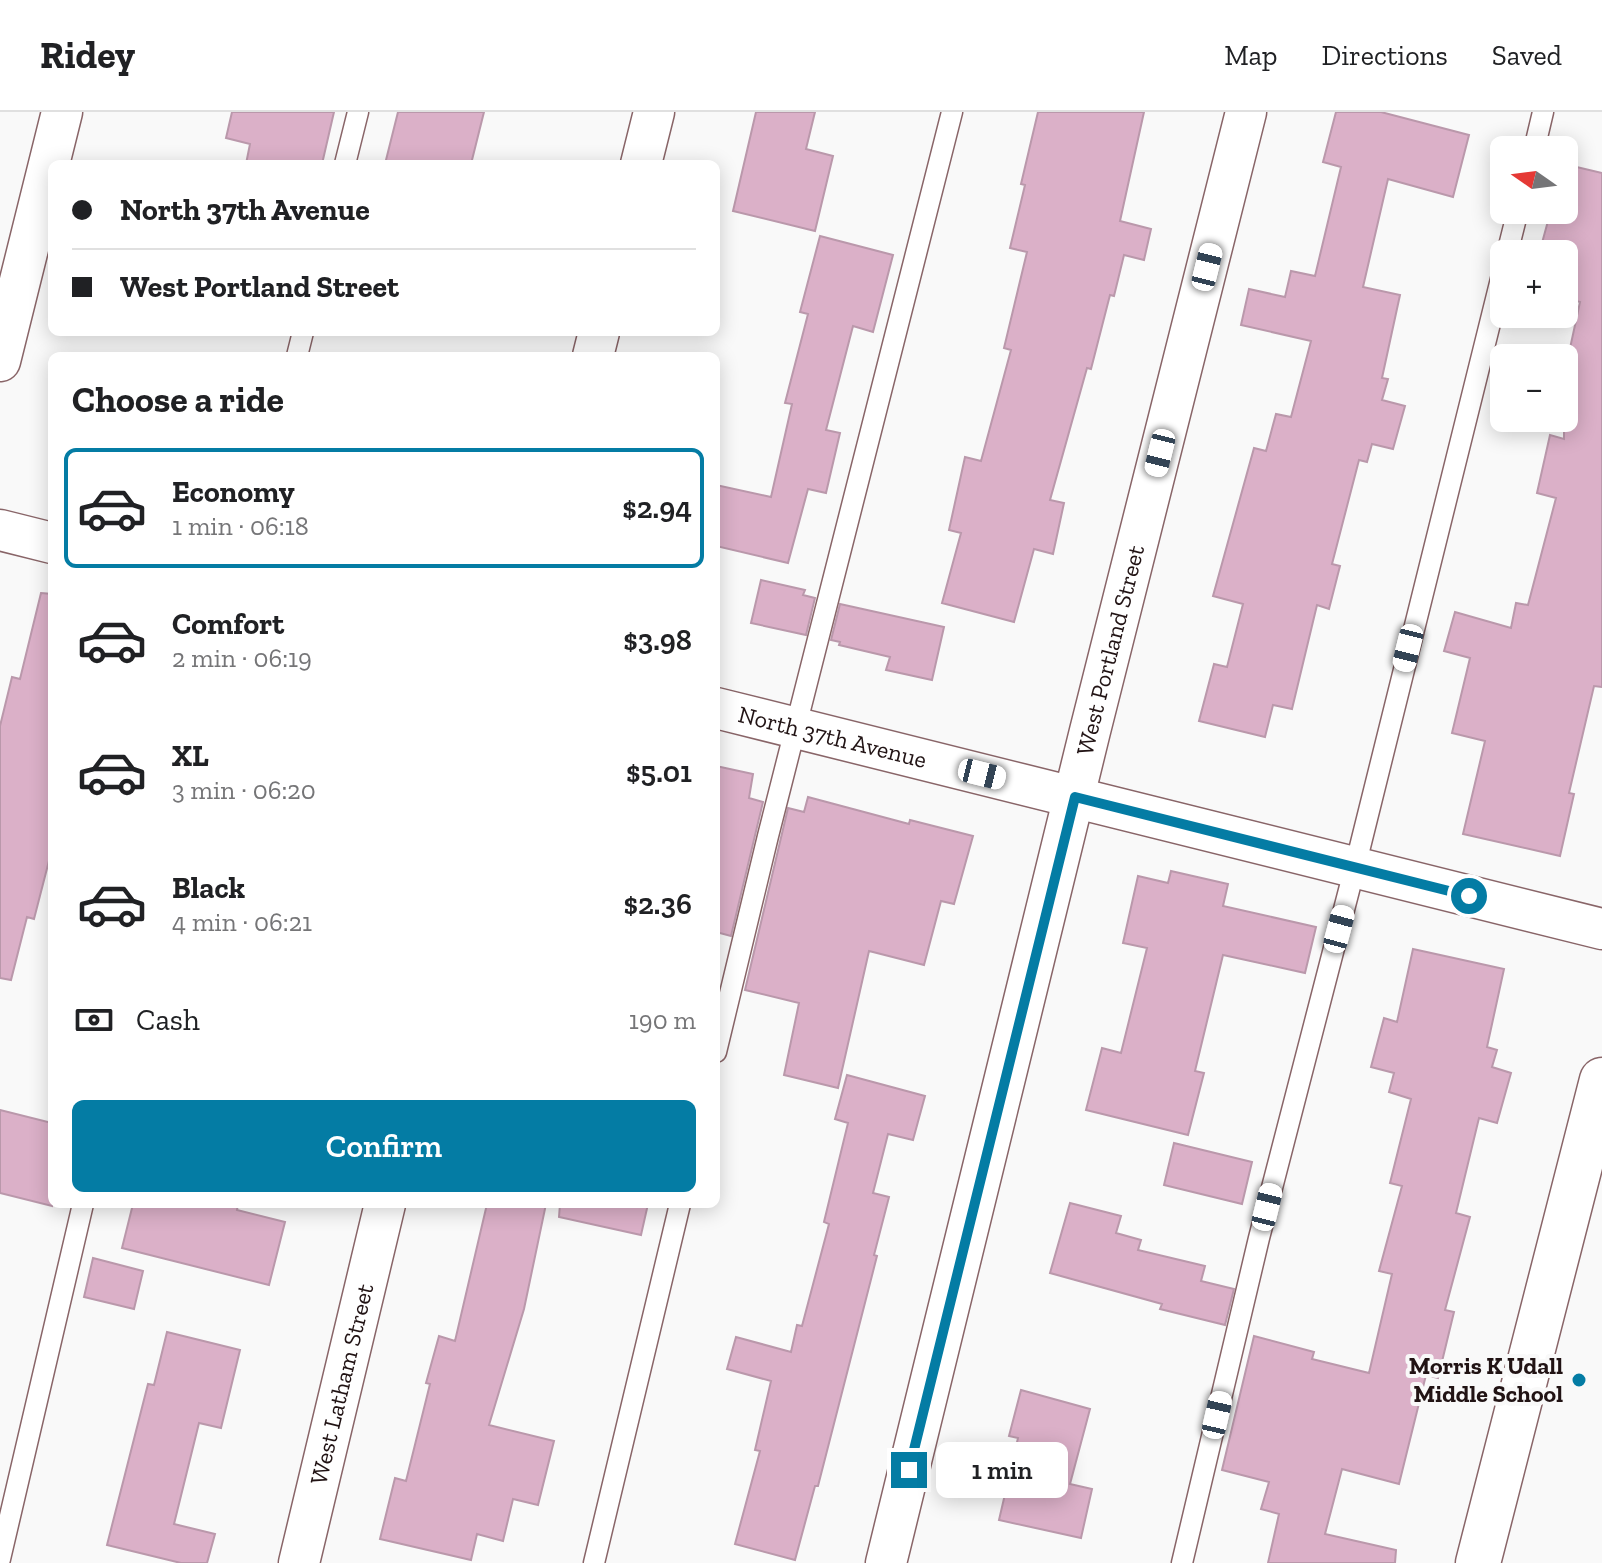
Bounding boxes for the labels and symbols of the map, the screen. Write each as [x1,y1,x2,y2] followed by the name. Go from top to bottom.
[1490,136,1578,224] north arrow
[1190,241,1224,293] car
[1143,427,1177,479] car
[1070,542,1150,758] street label: West Portland Street
[1391,622,1425,674] car
[735,699,930,774] street label: North 37th Avenue
[956,757,1008,791] car
[1451,878,1487,914] route start
[1321,903,1357,955] car
[1250,1181,1284,1233] car
[303,1281,379,1487] street label: West Latham Street
[1409,1351,1563,1408] place label: Morris K Udall Middle School
[1570,1371,1588,1389] marker: Morris K Udall Middle School
[1200,1389,1234,1441] car
[937,1442,1069,1498] callout: 1 min
[891,1452,927,1488] route end

